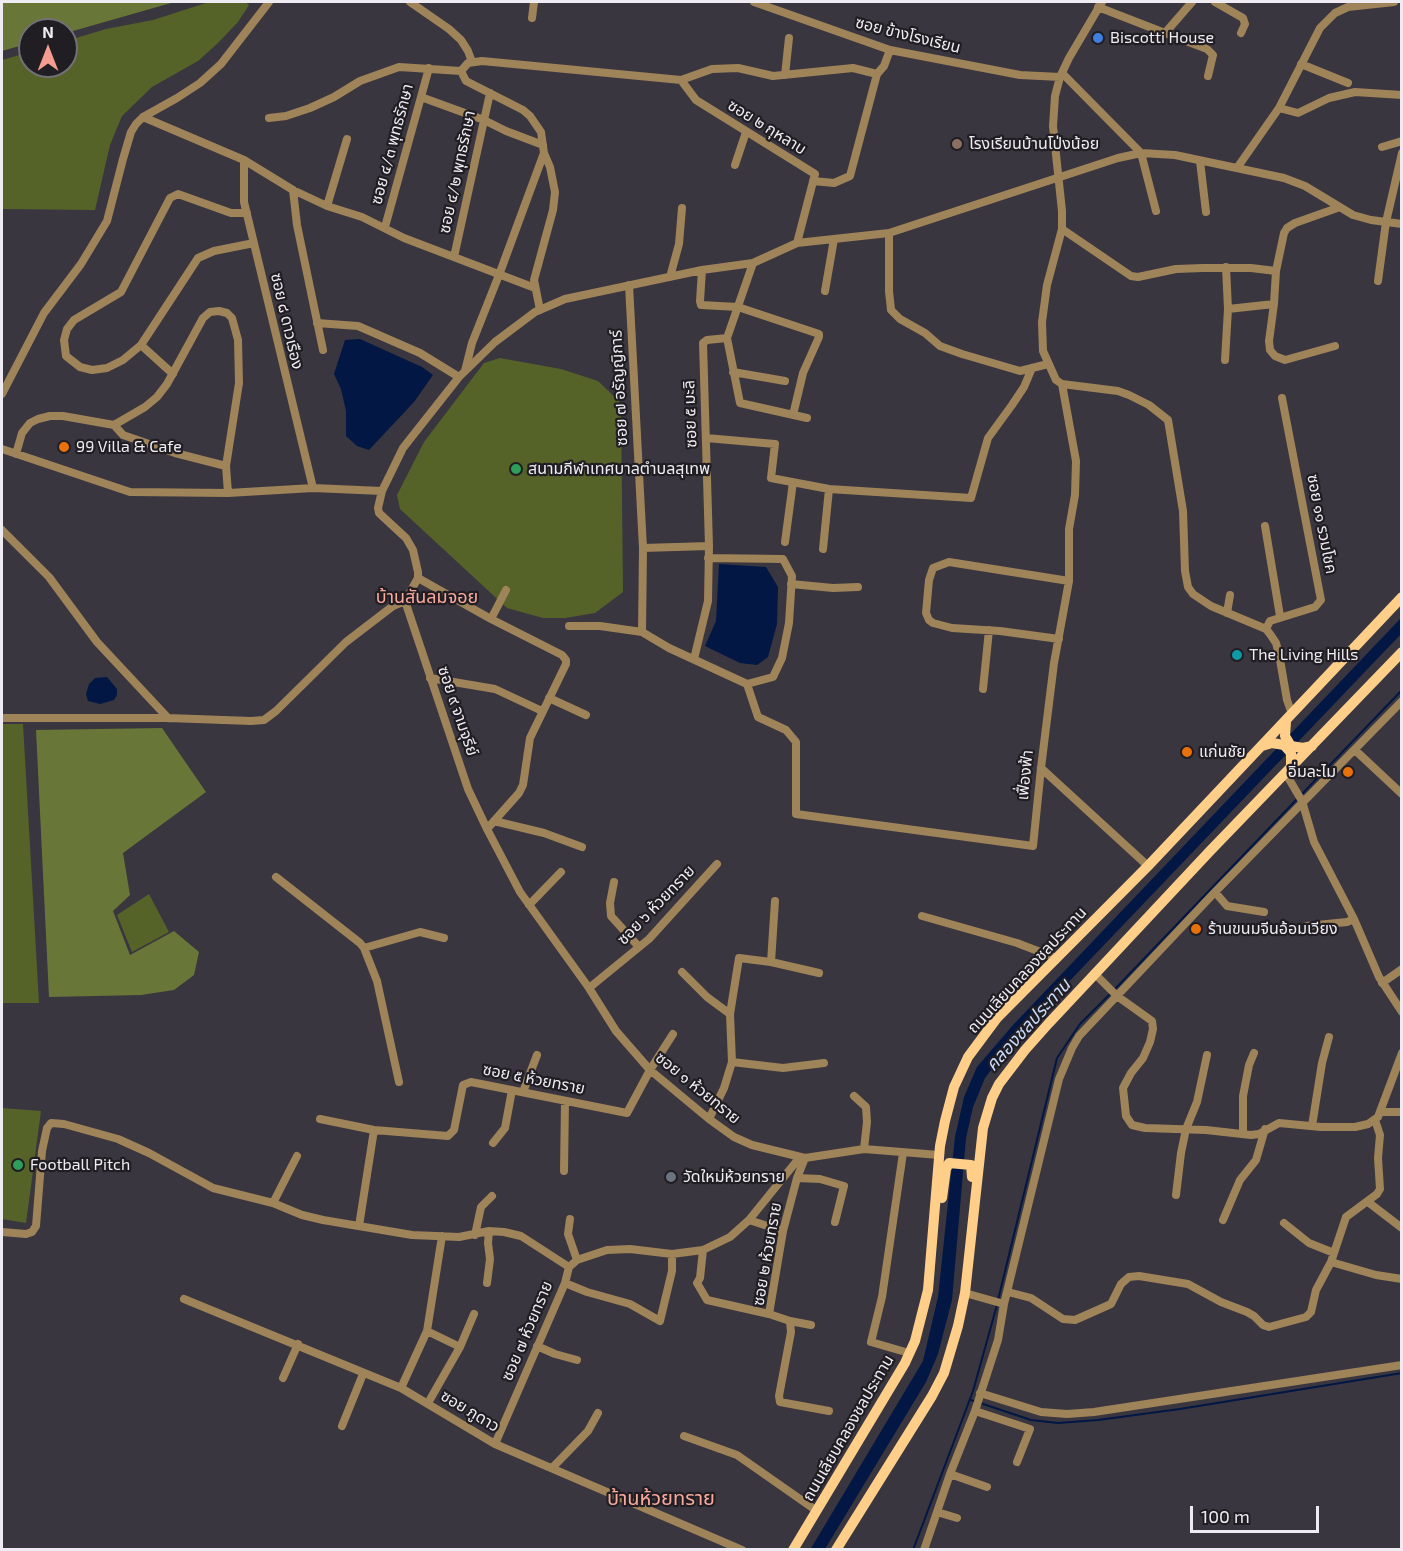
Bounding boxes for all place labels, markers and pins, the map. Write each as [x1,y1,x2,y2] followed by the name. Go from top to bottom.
[1110,28,1214,48] place label: Biscotti House
[1091,31,1105,45] marker: Biscotti House
[969,134,1099,154] place label: โรงเรียนบ้านโป่งน้อย
[950,137,964,151] marker: โรงเรียนบ้านโป่งน้อย
[76,437,182,457] place label: 99 Villa & Cafe
[57,440,71,454] marker: 99 Villa & Cafe
[528,459,710,479] place label: สนามกีฬาเทศบาลตำบลสุเทพ
[509,462,523,476] marker: สนามกีฬาเทศบาลตำบลสุเทพ
[1249,645,1358,665] place label: The Living Hills
[1230,648,1244,662] marker: The Living Hills
[1199,742,1246,762] place label: แก่นชัย
[1180,745,1194,759] marker: แก่นชัย
[1288,762,1336,782] place label: อิ่มละไม
[1341,765,1355,779] marker: อิ่มละไม
[1208,919,1338,939] place label: ร้านขนมจีนอ้อมเวียง
[1189,922,1203,936] marker: ร้านขนมจีนอ้อมเวียง
[30,1155,130,1175] place label: Football Pitch
[11,1158,25,1172] marker: Football Pitch
[683,1167,785,1187] place label: วัดใหม่ห้วยทราย
[664,1170,678,1184] marker: วัดใหม่ห้วยทราย

